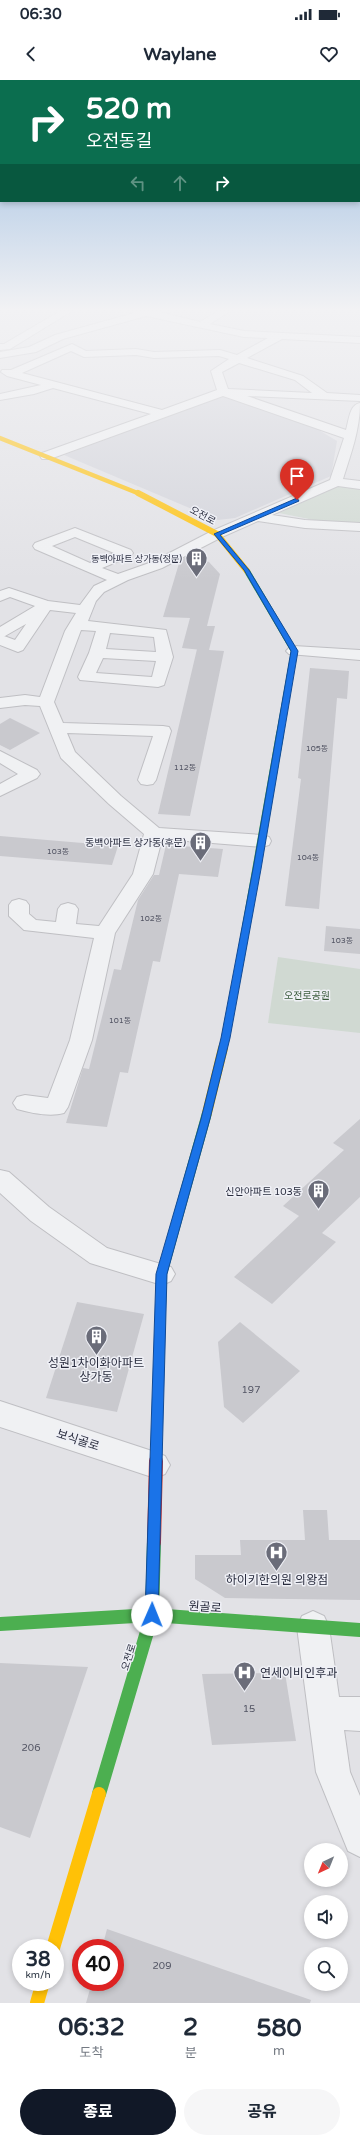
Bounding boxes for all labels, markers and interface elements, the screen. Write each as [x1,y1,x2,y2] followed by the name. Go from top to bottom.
[20,5,62,23] text: 06:30
[20,43,42,65] icon: back
[144,43,216,65] text: Waylane
[318,43,340,65] icon: heart
[86,92,172,126] text: 520 m
[20,96,72,148] icon: right
[86,130,152,152] text: 오전동길
[127,172,149,194] icon: left
[169,172,191,194] icon: ahead
[211,172,233,194] icon: right
[280,459,314,500] pin
[286,465,308,487] icon: arrive
[188,504,218,528] street label: 오전로
[184,546,210,579] building icon: 동백아파트 상가동(정문)
[91,554,182,565] place label: 동백아파트 상가동(정문)
[306,744,328,753] house number: 105동
[174,763,196,772] house number: 112동
[188,829,214,862] building icon: 동백아파트 상가동(후문)
[85,837,186,849] place label: 동백아파트 상가동(후문)
[47,847,69,856] house number: 103동
[297,853,319,862] house number: 104동
[140,914,162,923] house number: 102동
[331,936,353,945] house number: 103동
[284,990,330,1002] park label: 오전로공원
[109,1016,131,1025] house number: 101동
[305,1178,331,1211] building icon: 신안아파트 103동
[225,1186,302,1198] place label: 신안아파트 103동
[83,1323,109,1356] building icon: 성원1차이화아파트 상가동
[48,1356,144,1384] place label: 성원1차이화아파트 상가동
[242,1384,260,1396] house number: 197
[55,1427,101,1453] street label: 보식골로
[264,1540,290,1573] hospital icon: 하이키한의원 의왕점
[226,1573,328,1587] place label: 하이키한의원 의왕점
[131,1594,173,1636] position arrow
[188,1599,222,1615] street label: 원골로
[119,1642,139,1672] street label: 오전로
[231,1660,257,1693] hospital icon: 연세이비인후과
[260,1666,337,1680] place label: 연세이비인후과
[243,1703,255,1715] house number: 15
[22,1742,40,1754] house number: 206
[304,1843,348,1887] north arrow
[304,1843,348,1991] map controls
[304,1895,348,1939] button: sound
[72,1939,124,1991] speed limit sign: 40
[304,1947,348,1991] button: search
[25,1948,51,1972] text: 38
[153,1960,171,1972] house number: 209
[25,1969,51,1981] text: km/h
[58,2013,125,2042] text: 06:32
[183,2013,198,2042] text: 2
[256,2014,302,2043] text: 580
[273,2043,285,2059] text: m
[80,2045,104,2061] text: 도착
[185,2045,197,2061] text: 분
[20,2089,176,2135] button: 종료
[184,2089,340,2135] button: 공유

